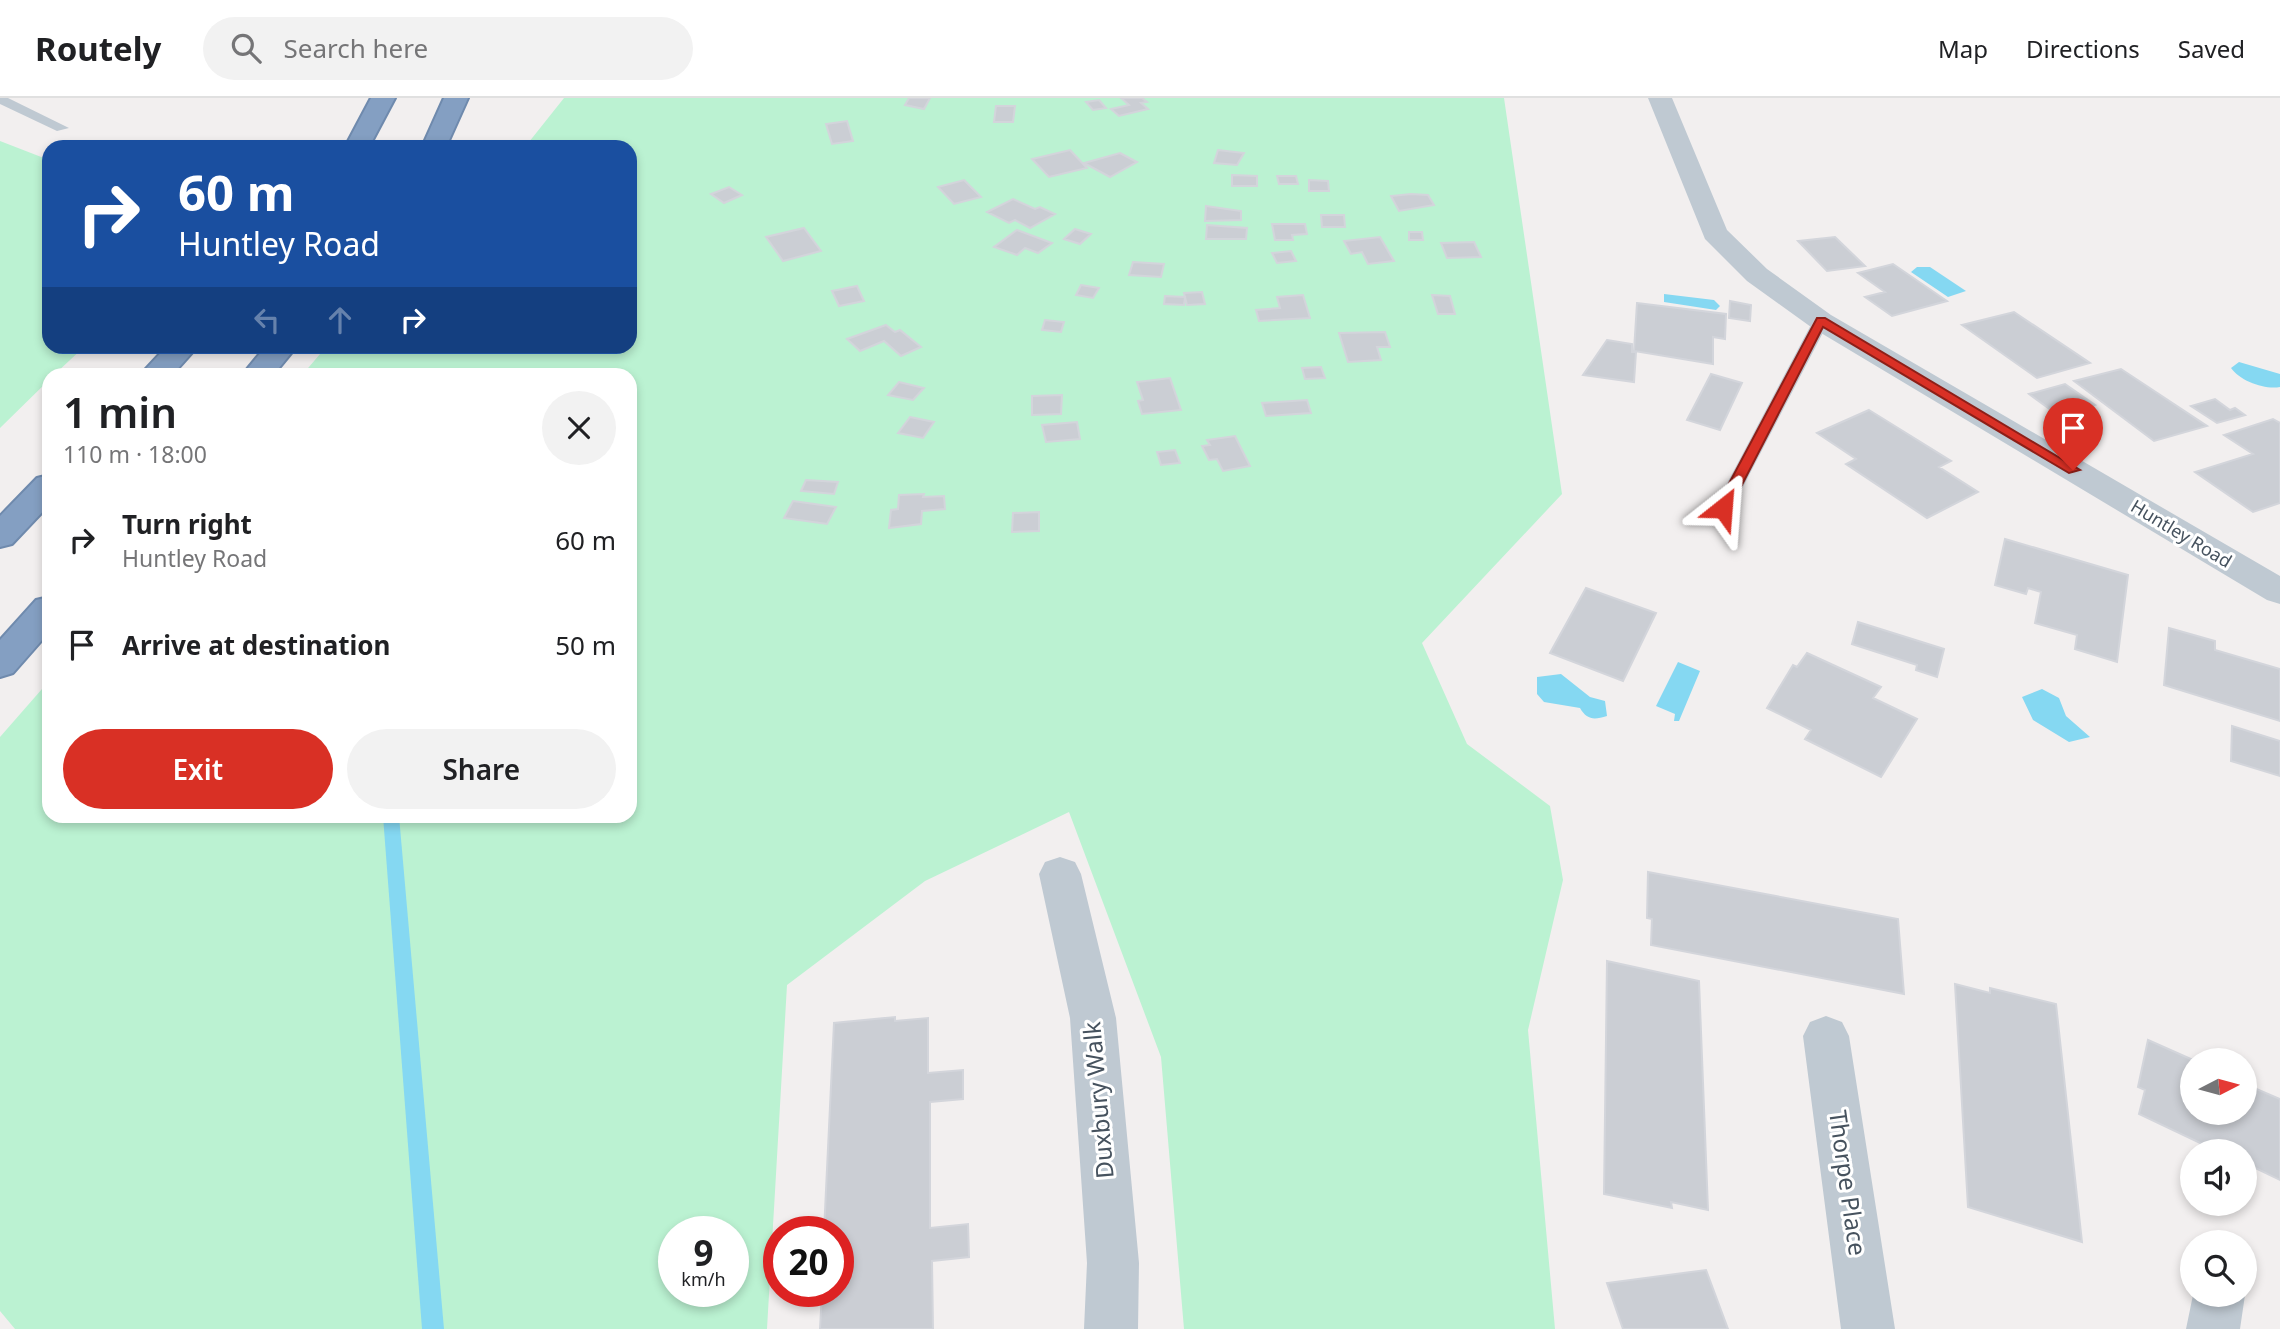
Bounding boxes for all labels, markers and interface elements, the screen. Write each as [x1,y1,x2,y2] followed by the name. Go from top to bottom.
[203,17,693,80] search box
[35,26,161,71] text: Routely
[227,29,265,67] icon: search
[283,30,428,66] text: Search here
[1938,32,1988,65] text: Map
[2026,32,2140,65] text: Directions
[2178,32,2245,65] text: Saved
[178,159,295,225] text: 60 m
[63,168,154,259] icon: right
[178,222,380,265] text: Huntley Road
[248,301,286,339] icon: left
[321,301,359,339] icon: ahead
[394,301,432,339] icon: right
[63,383,177,440] text: 1 min
[542,391,616,465] button: close
[2043,398,2103,470] pin
[2054,409,2092,447] icon: arrive
[63,438,207,470] text: 110 m · 18:00
[1686,471,1760,545] position arrow
[2127,494,2236,573] street label: Huntley Road
[122,506,252,542] text: Turn right
[63,521,101,559] icon: right
[555,522,616,558] text: 60 m
[122,542,267,574] text: Huntley Road
[63,626,101,664] icon: arrive
[122,627,391,663] text: Arrive at destination
[555,627,616,663] text: 50 m
[63,729,333,809] button: Exit
[347,729,616,809] button: Share
[1074,1020,1121,1180] street label: Duxbury Walk
[2180,1048,2258,1125] north arrow
[2180,1048,2257,1307] map controls
[1822,1108,1875,1258] street label: Thorpe Place
[2180,1139,2257,1216] button: sound
[763,1216,854,1307] speed limit sign: 20
[693,1229,714,1276] text: 9
[2180,1230,2257,1307] button: search
[681,1267,726,1291] text: km/h

